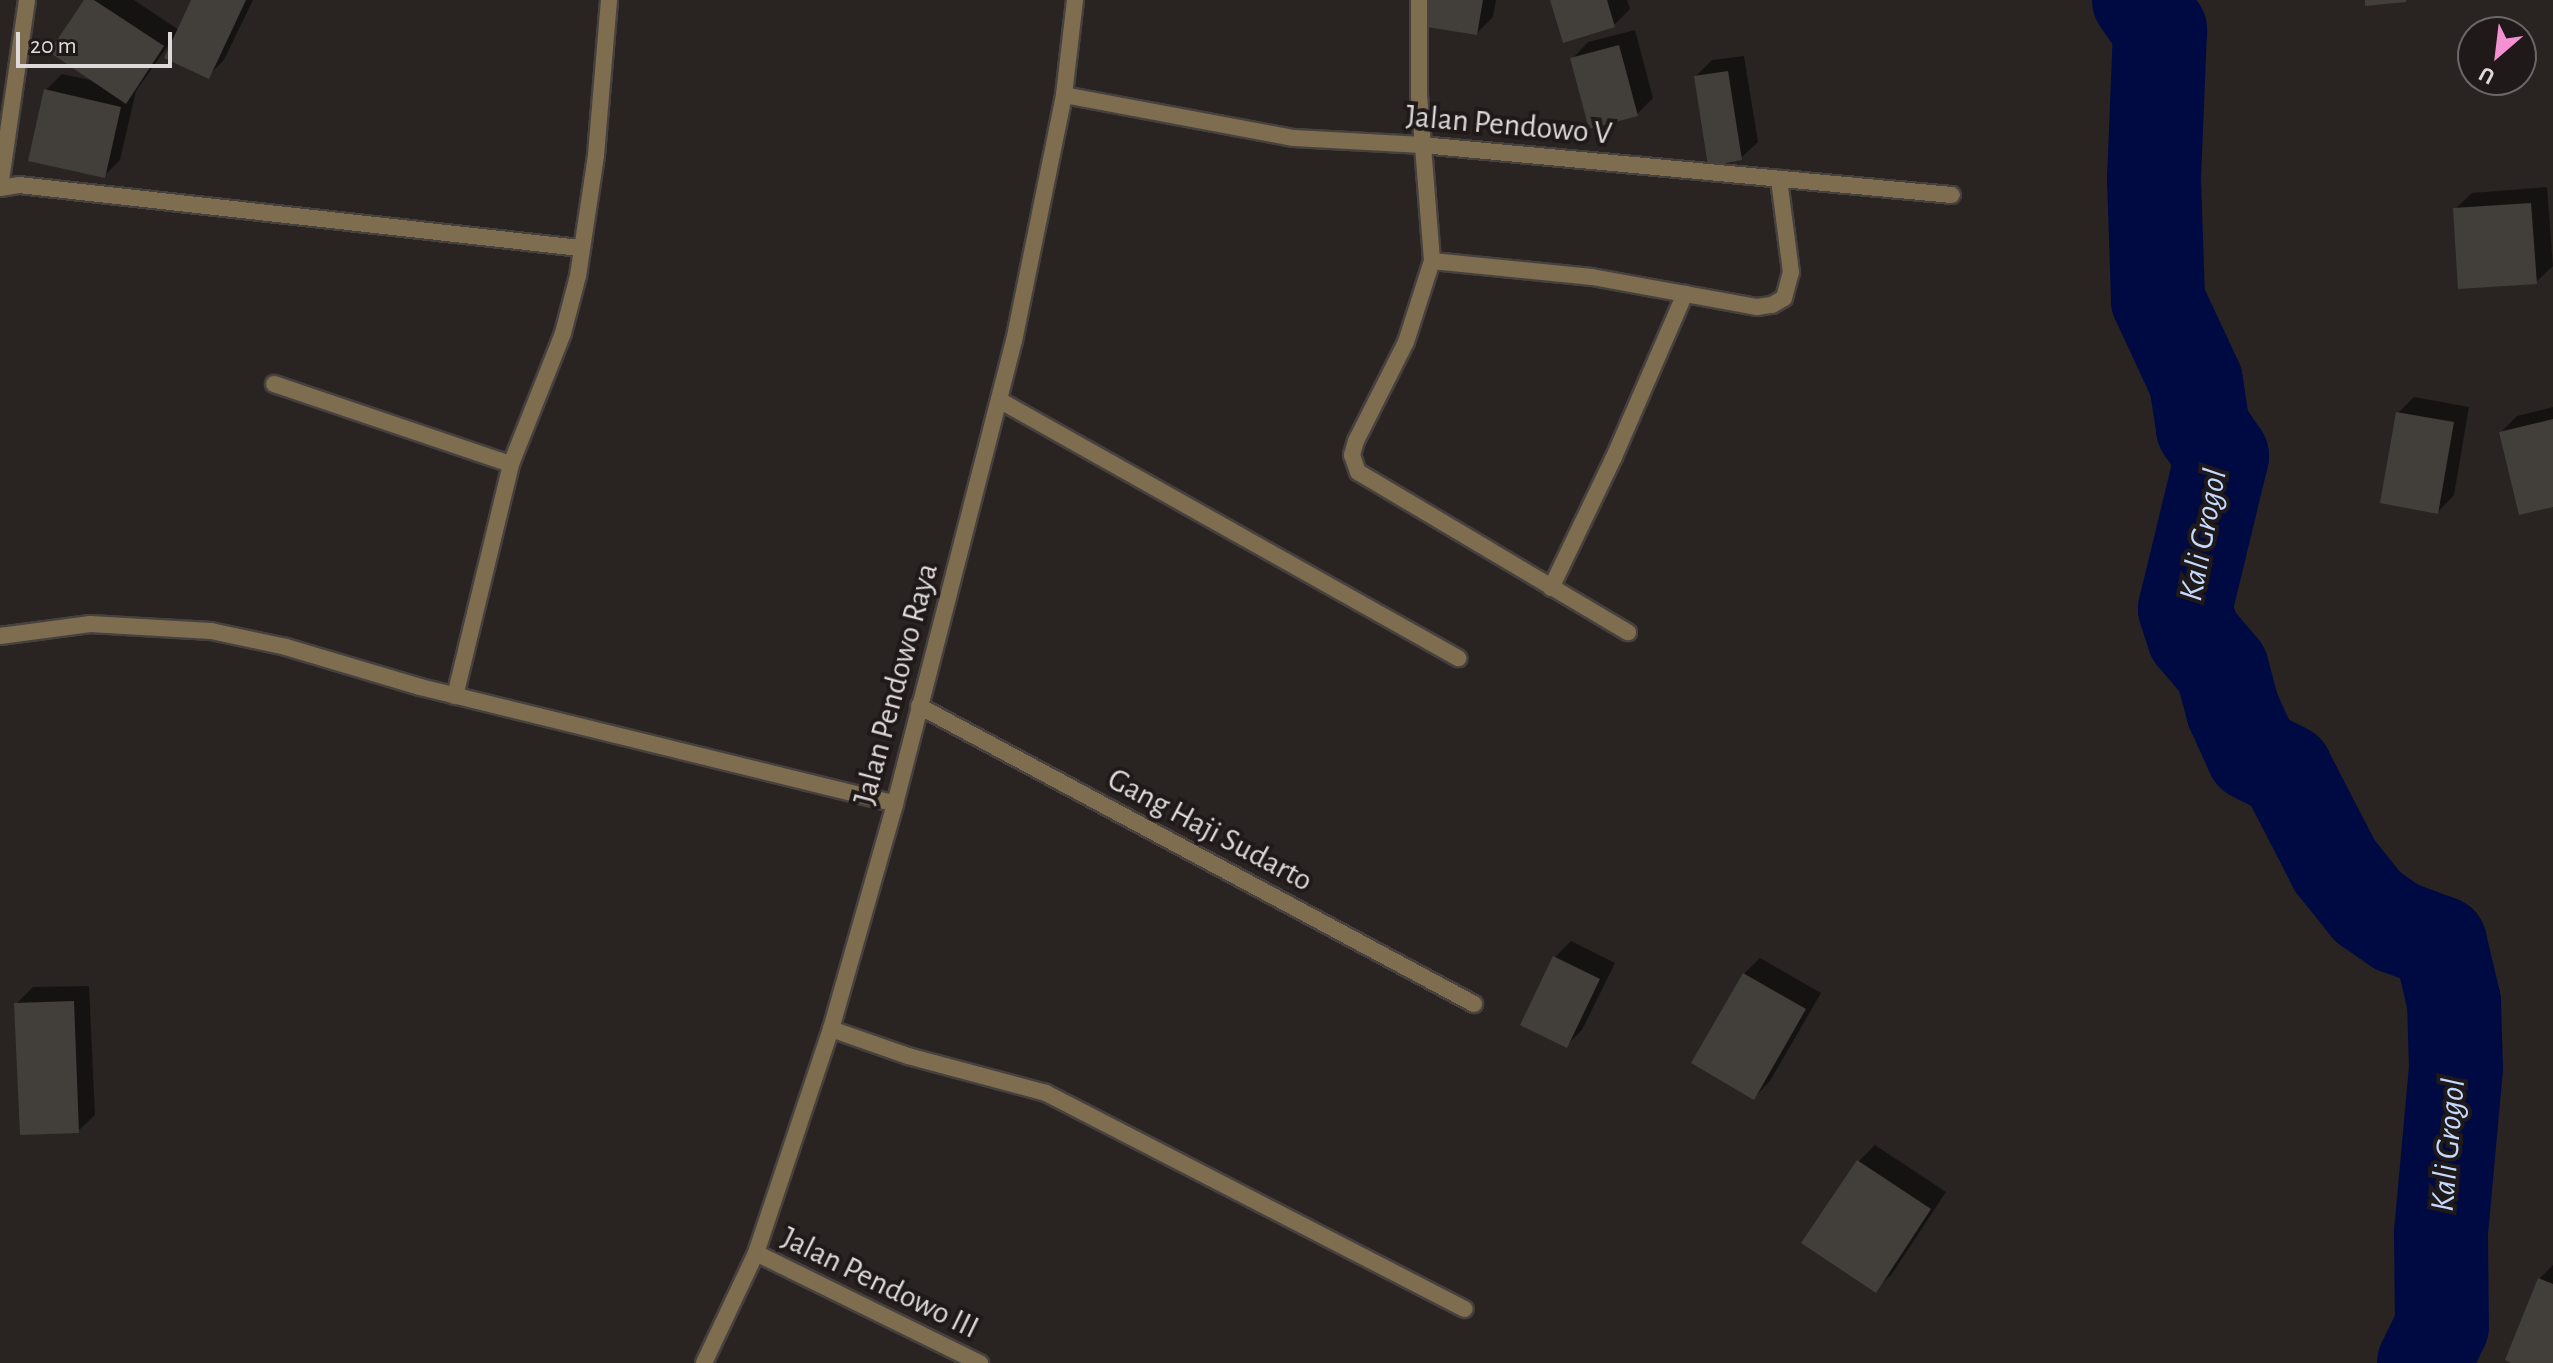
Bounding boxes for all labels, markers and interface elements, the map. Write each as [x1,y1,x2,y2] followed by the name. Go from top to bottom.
[20,16,176,66] scale bar
[2457,16,2537,96] north arrow
[30,34,77,58] text: 20 m
[2475,62,2498,88] text: U
[1404,97,1614,153] street label: Jalan Pendowo V
[2171,465,2237,605] water label: Kali Grogol
[845,559,947,809] street label: Jalan Pendowo Raya
[1101,760,1319,900] street label: Gang Haji Sudarto
[2423,1077,2475,1213] water label: Kali Grogol
[775,1219,985,1347] street label: Jalan Pendowo III

